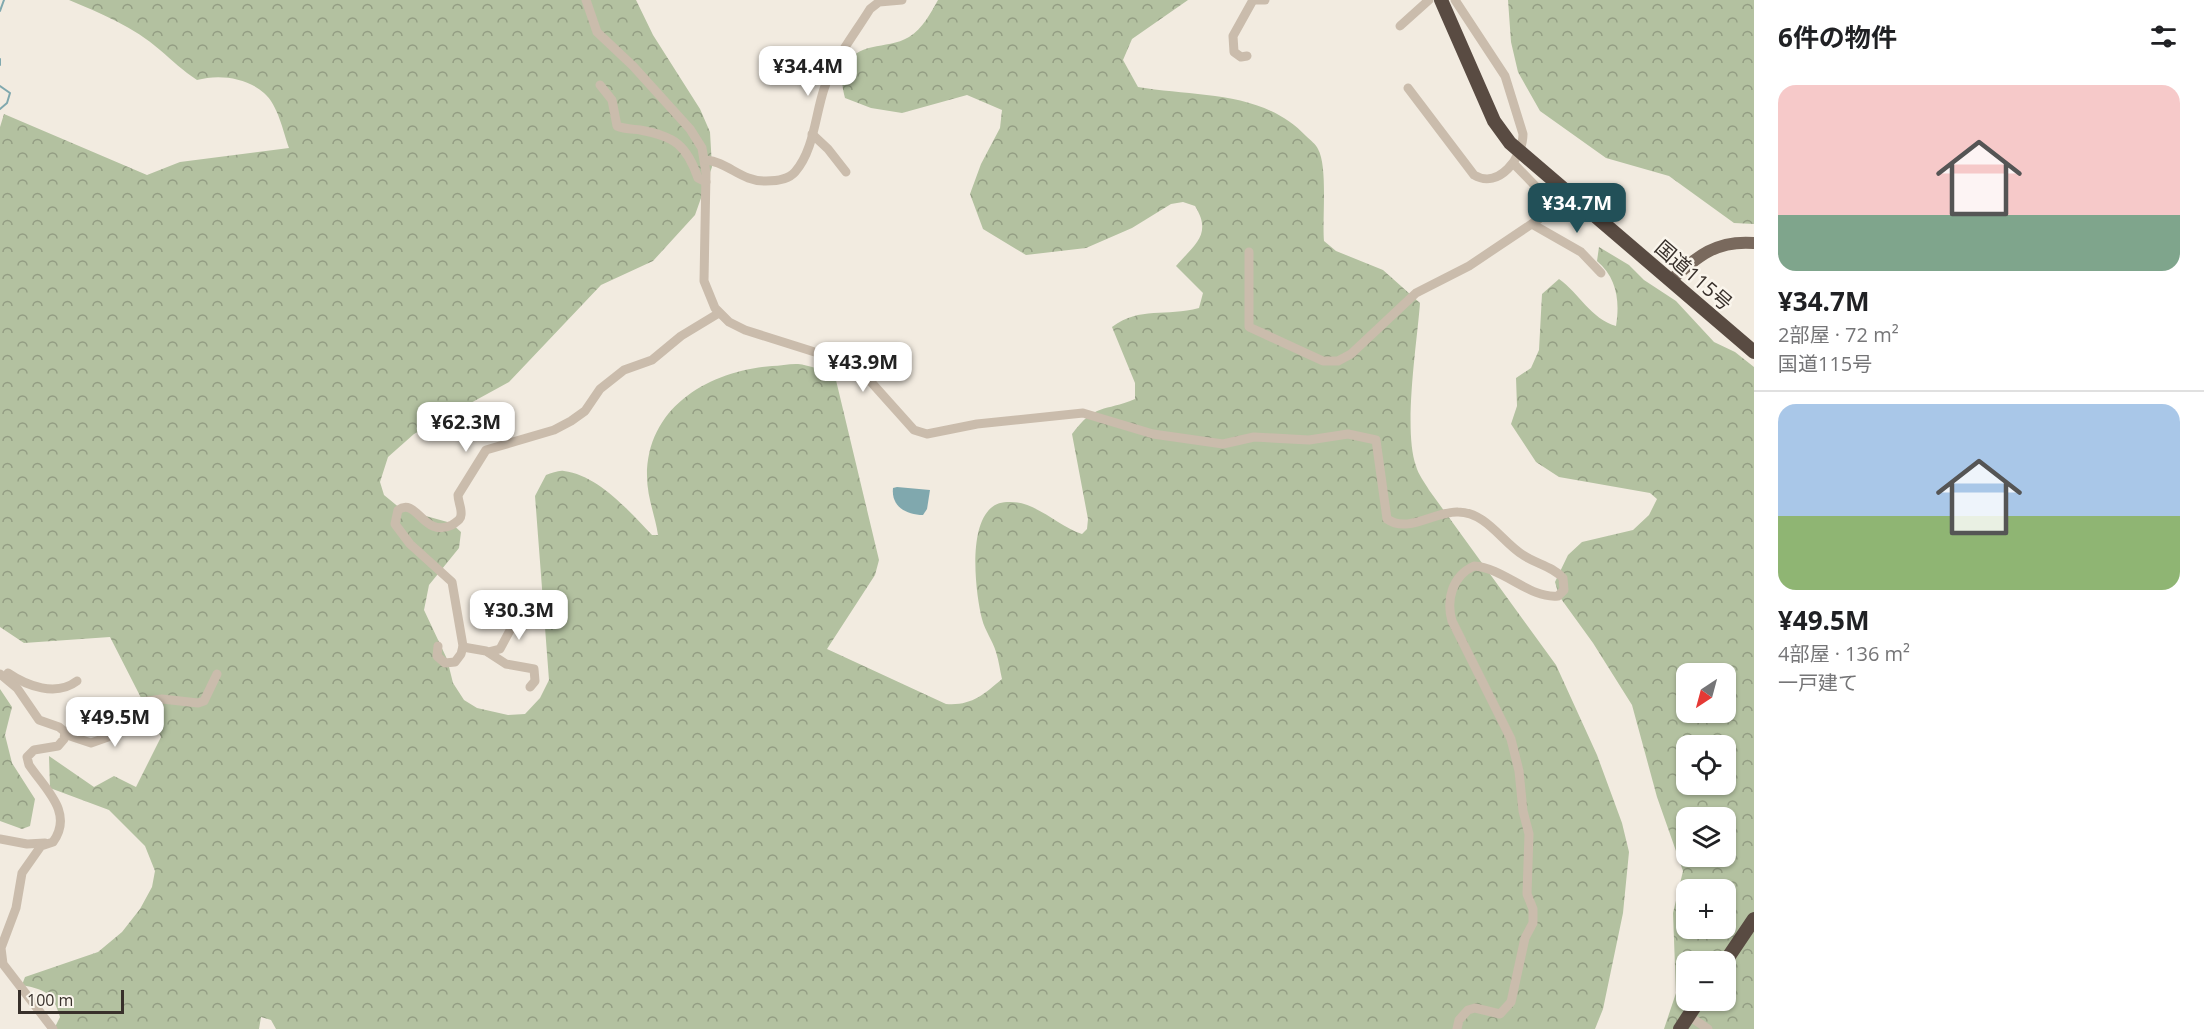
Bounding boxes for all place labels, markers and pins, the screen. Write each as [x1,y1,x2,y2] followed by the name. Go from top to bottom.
[759,46,857,97] pin: ¥34.4M
[1528,183,1626,234] pin: ¥34.7M
[814,342,912,393] pin: ¥43.9M
[417,402,515,453] pin: ¥62.3M
[470,590,568,641] pin: ¥30.3M
[66,697,164,748] pin: ¥49.5M

